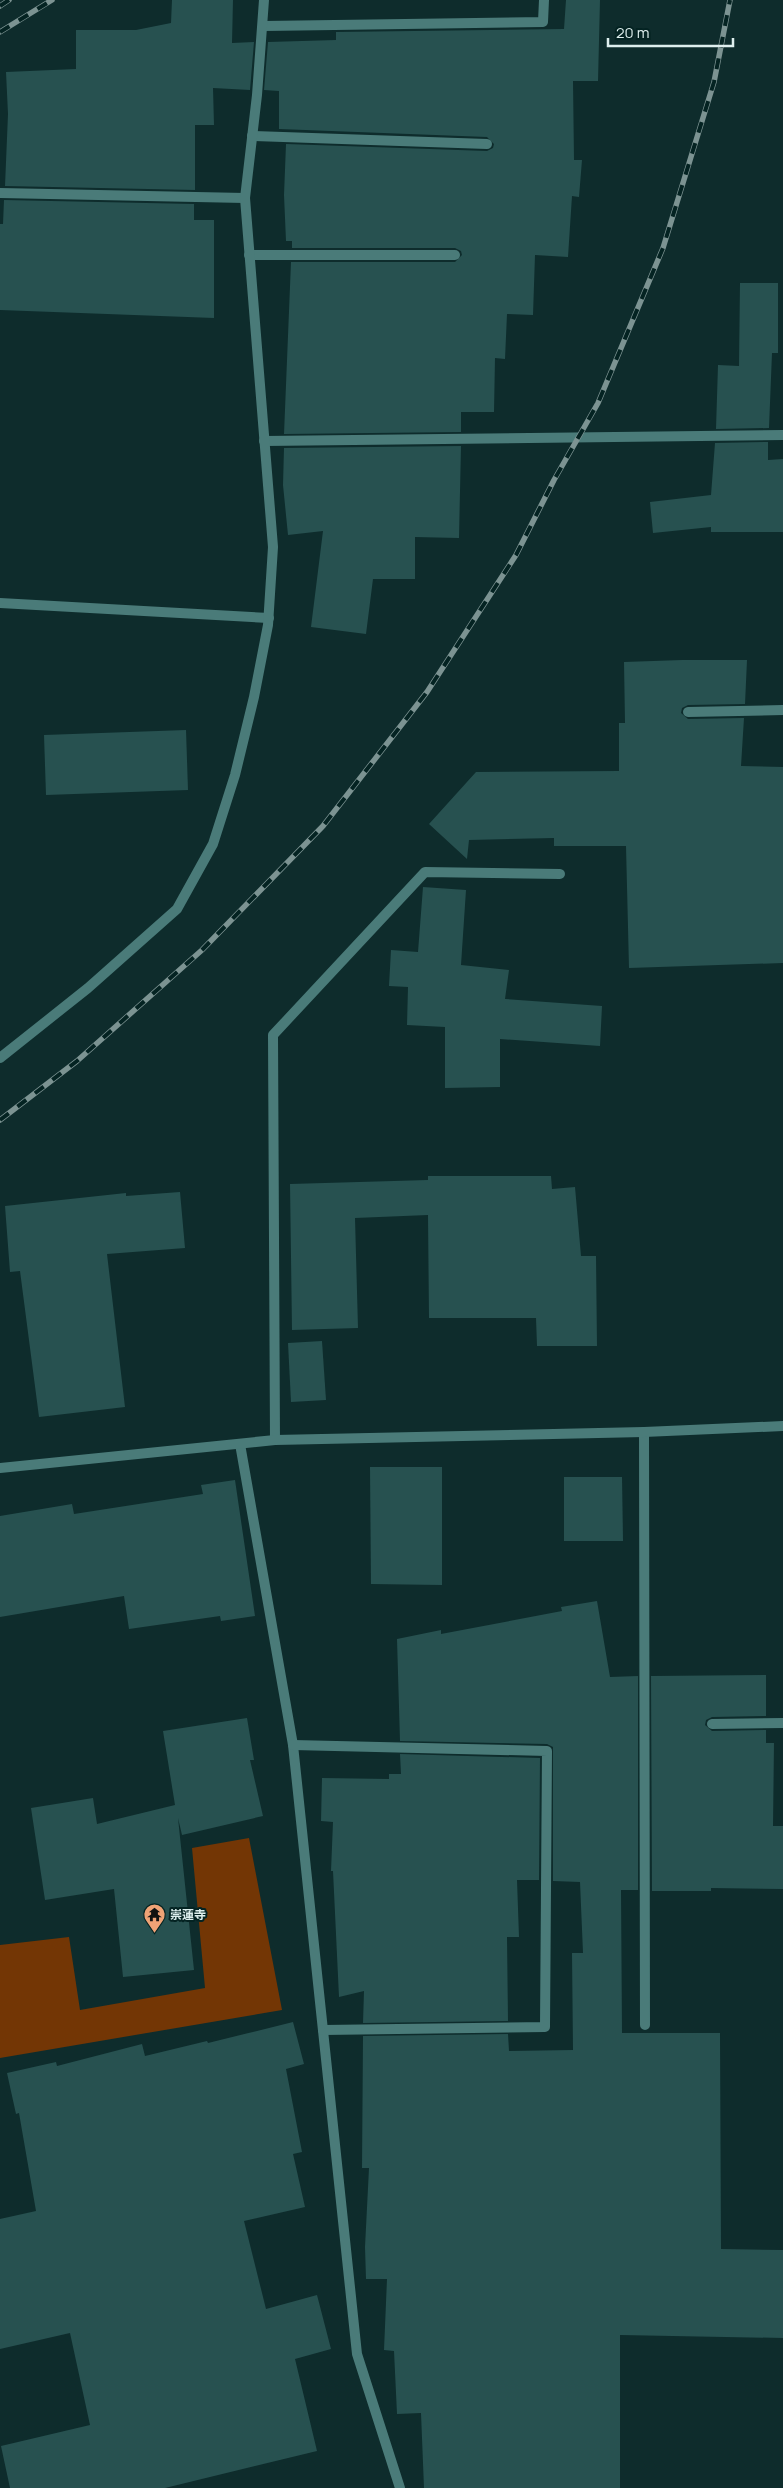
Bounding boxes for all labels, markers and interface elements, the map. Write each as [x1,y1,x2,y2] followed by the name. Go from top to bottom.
[608,15,733,47] scale bar
[616,22,649,43] text: 20 m
[142,1903,166,1934] temple icon: 崇蓮寺
[170,1906,206,1923] place label: 崇蓮寺

